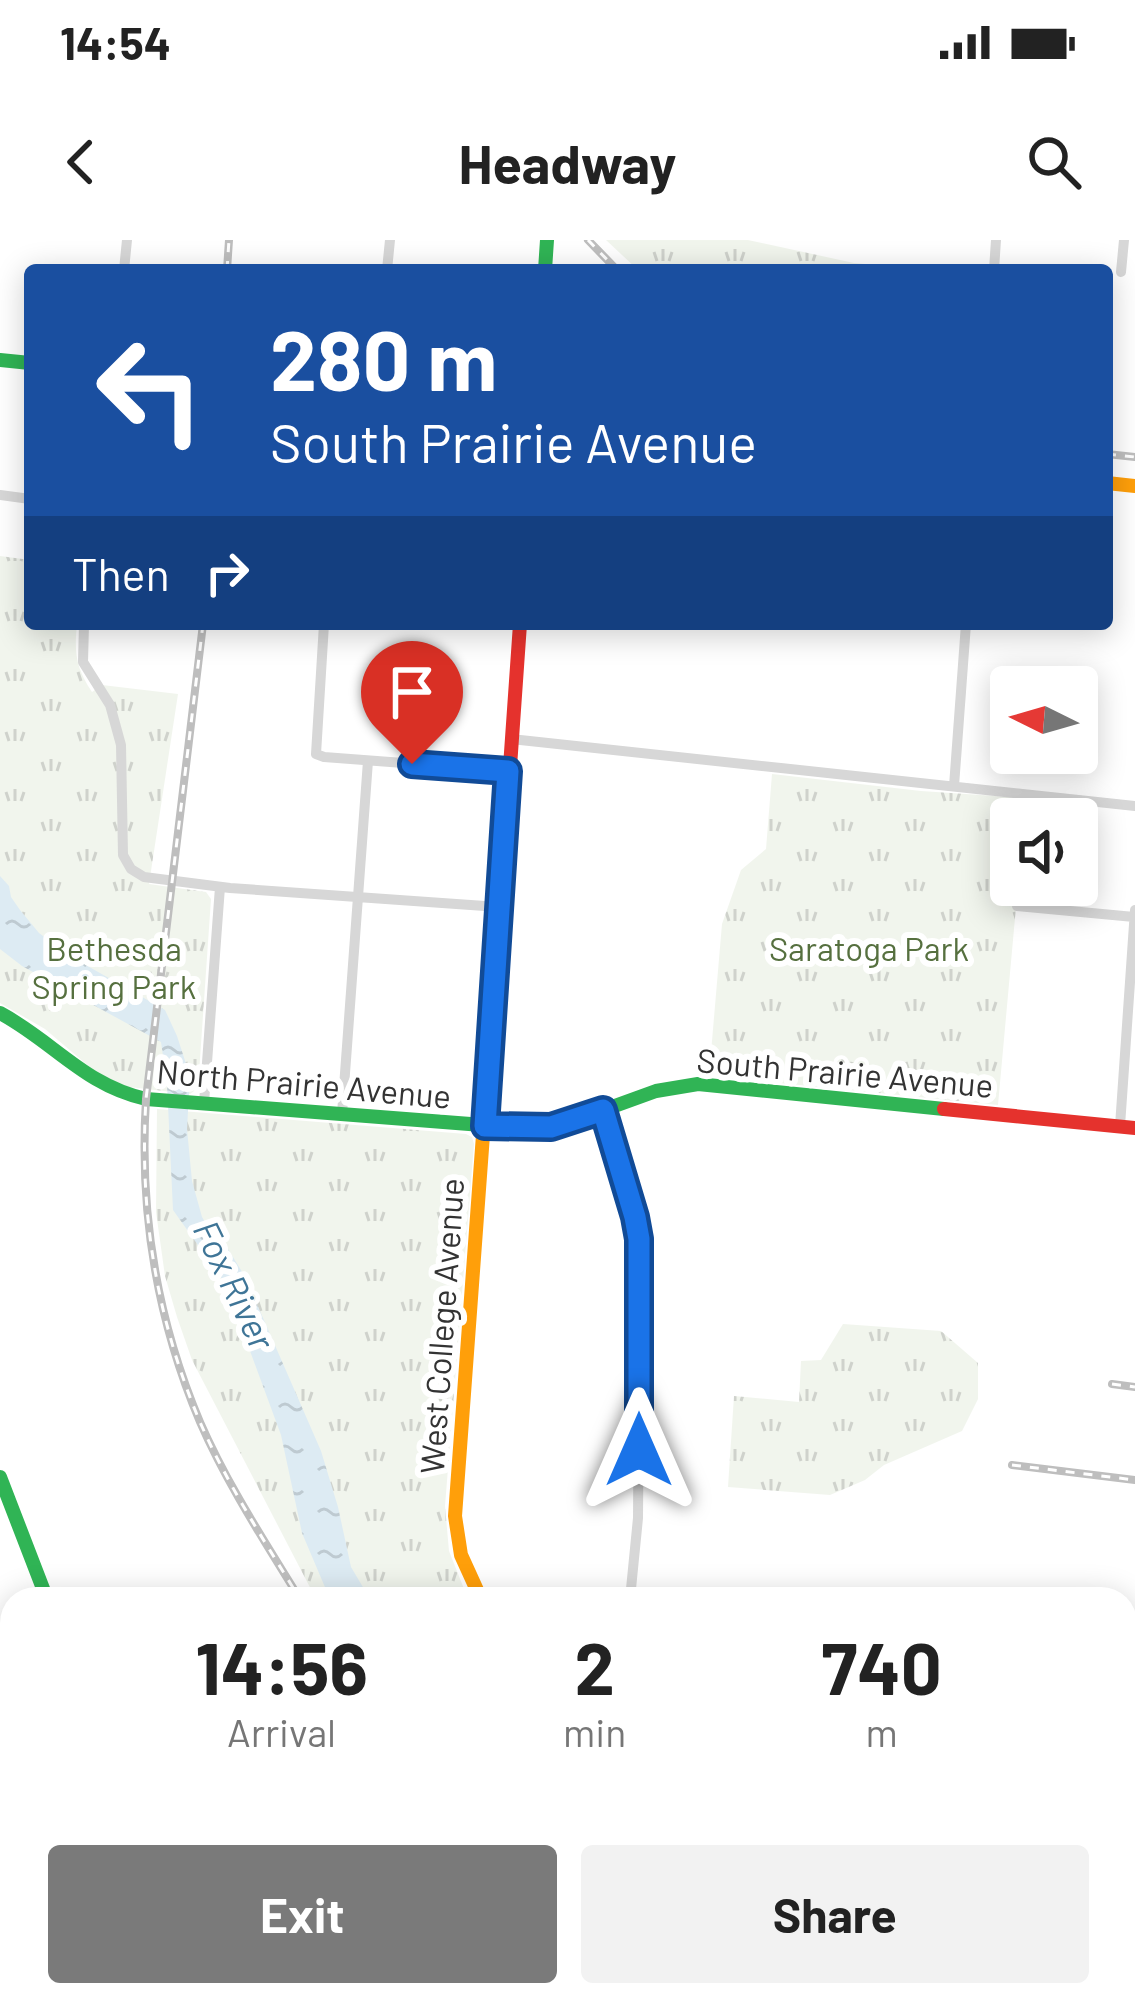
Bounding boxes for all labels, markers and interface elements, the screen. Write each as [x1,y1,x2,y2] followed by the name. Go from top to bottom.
[60,15,171,69] text: 14:54
[48,129,114,195] icon: back
[1021,129,1087,195] icon: search
[459,130,677,195] text: Headway
[270,307,497,408] text: 280 m
[72,312,228,468] icon: left
[270,409,757,474] text: South Prairie Avenue
[194,540,260,606] icon: right
[72,546,170,600] text: Then
[361,641,463,764] pin
[379,659,445,725] icon: arrive
[990,666,1098,774] north arrow
[990,666,1098,906] map controls
[990,798,1098,906] button: sound
[32,928,196,1006] park label: Bethesda Spring Park
[769,928,969,968] park label: Saratoga Park
[695,1039,995,1105] street label: South Prairie Avenue
[155,1050,453,1116] street label: North Prairie Avenue
[411,1177,471,1475] street label: West College Avenue
[186,1213,286,1357] water label: Fox River
[576,1387,702,1513] position arrow
[195,1623,368,1709] text: 14:56
[575,1623,615,1709] text: 2
[821,1623,942,1709] text: 740
[227,1708,336,1755] text: Arrival
[563,1708,626,1755] text: min
[866,1708,898,1755] text: m
[48,1845,557,1983] button: Exit
[581,1845,1089,1983] button: Share

